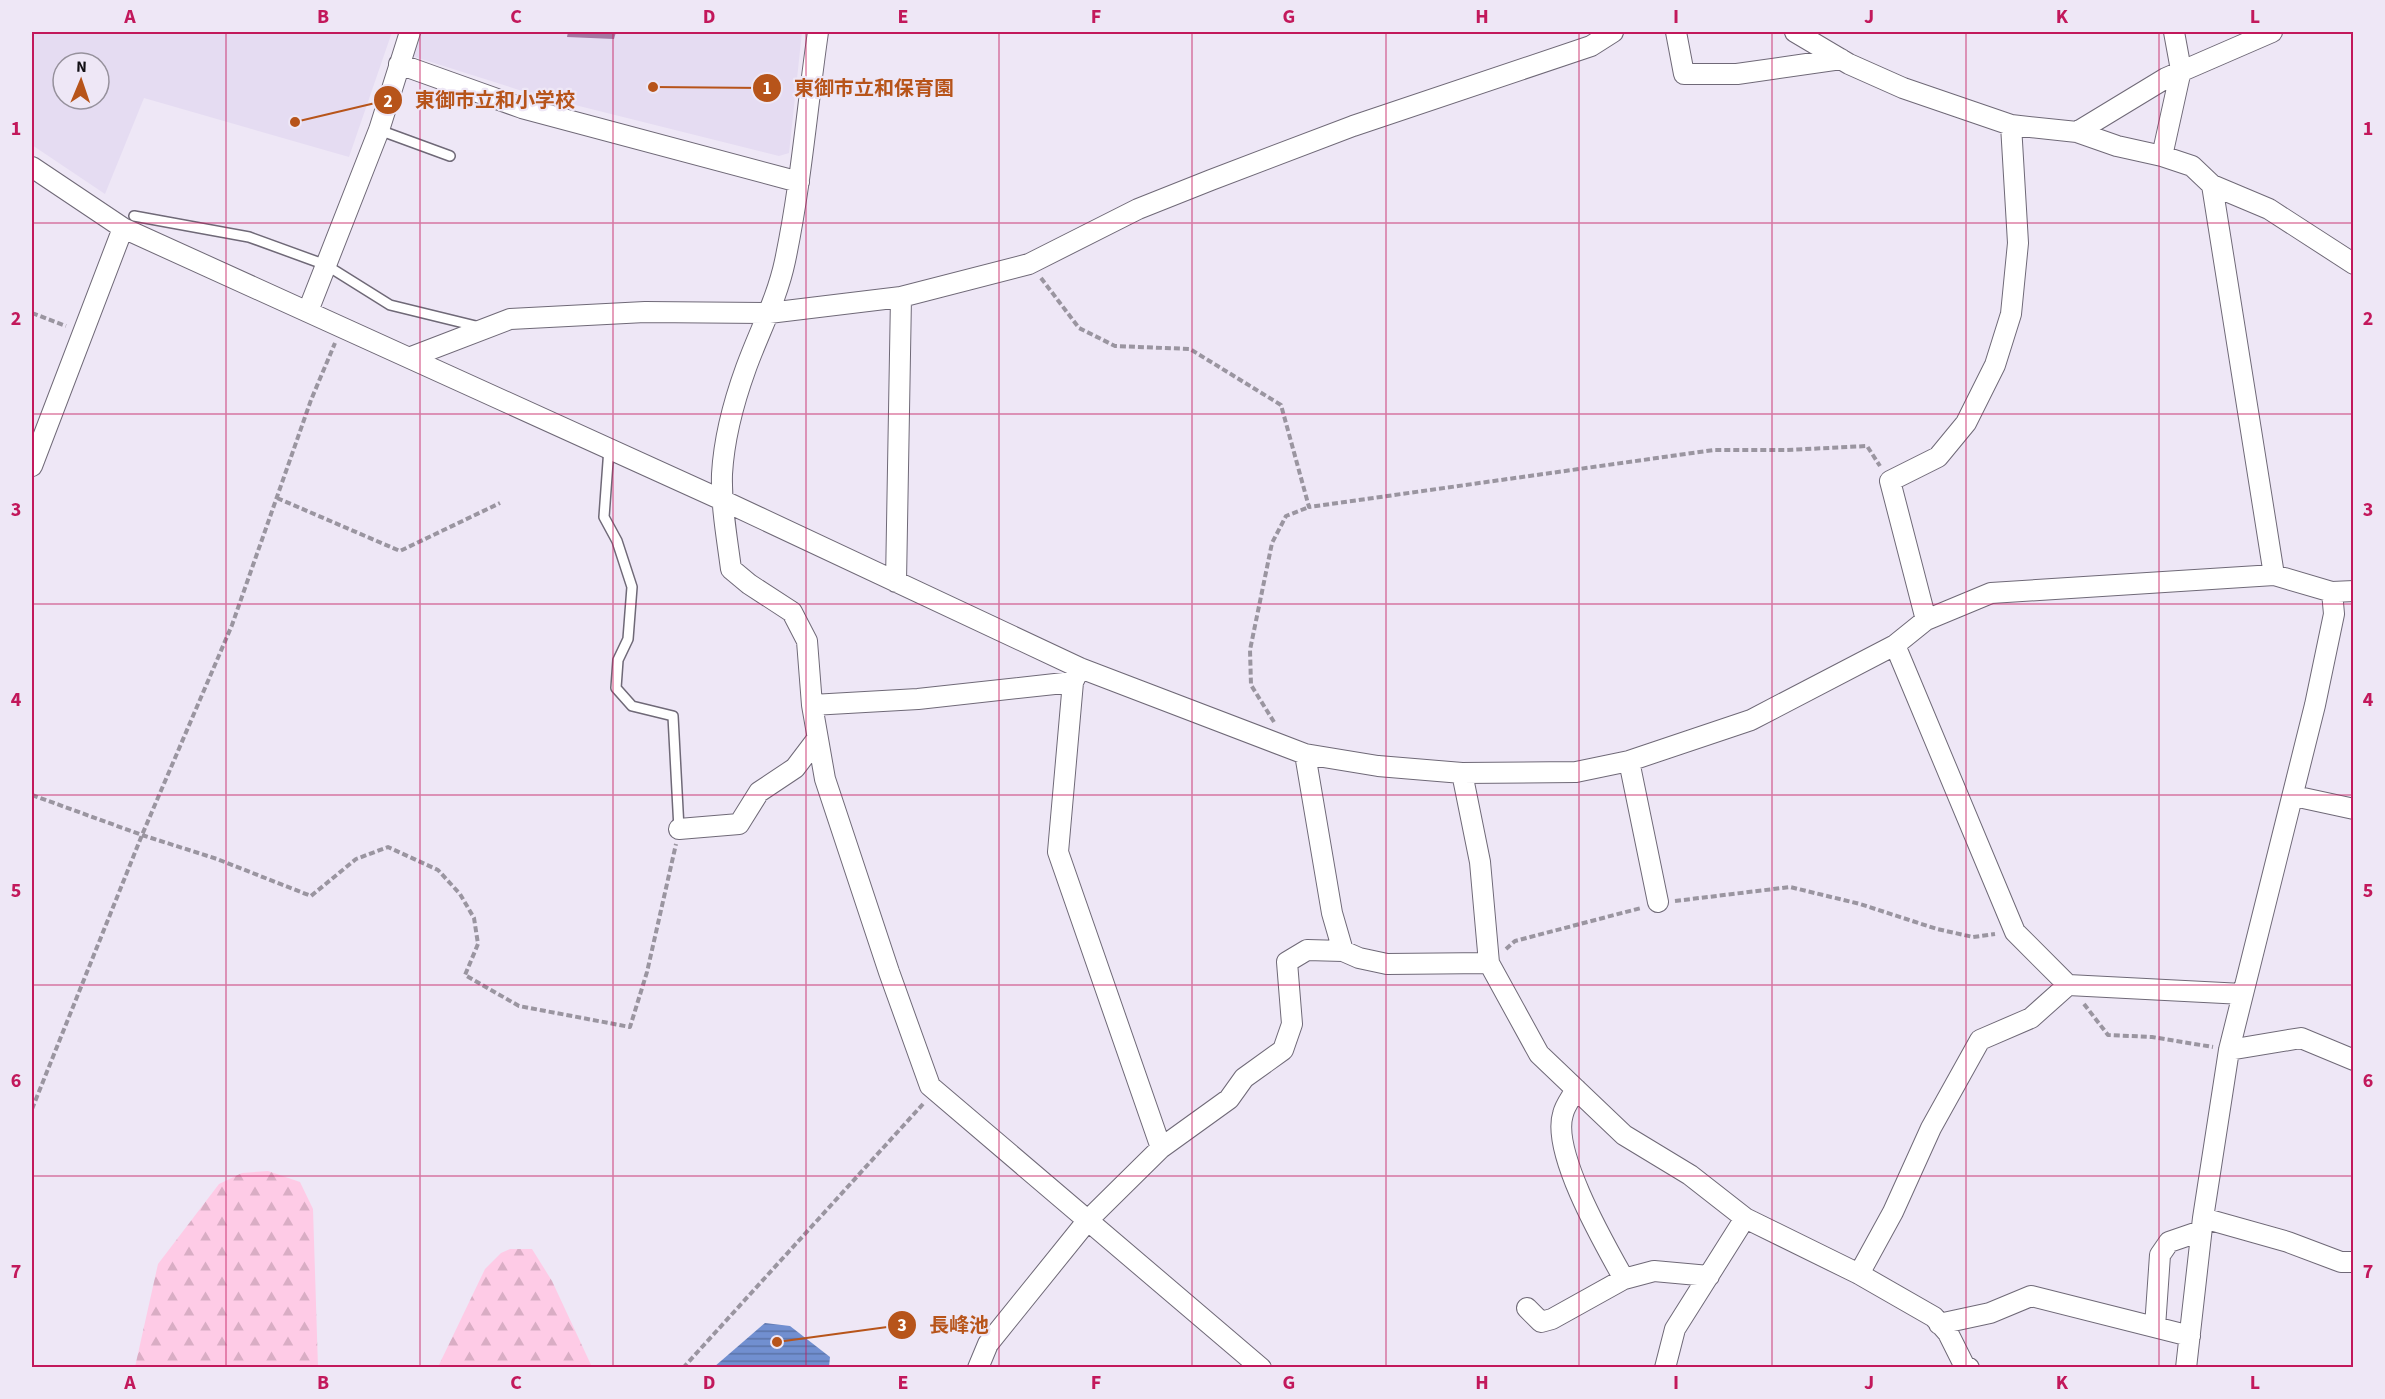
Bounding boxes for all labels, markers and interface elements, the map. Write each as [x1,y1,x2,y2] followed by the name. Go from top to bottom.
[123,3,136,31] text: A
[317,3,329,31] text: B
[510,3,522,31] text: C
[703,3,715,31] text: D
[898,3,908,31] text: E
[1091,3,1101,31] text: F
[1283,3,1295,31] text: G
[1475,3,1489,31] text: H
[1673,3,1679,31] text: I
[1864,3,1874,31] text: J
[2056,3,2069,31] text: K
[2250,3,2260,31] text: L
[51,51,111,111] north arrow
[76,56,87,78] text: N
[752,69,966,107] callout: 東御市立和保育園
[794,75,954,103] text: 東御市立和保育園
[762,76,772,101] text: 1
[373,81,587,119] callout: 東御市立和小学校
[415,87,575,115] text: 東御市立和小学校
[383,89,393,114] text: 2
[11,115,21,143] text: 1
[2363,115,2373,143] text: 1
[11,305,21,333] text: 2
[2363,305,2373,333] text: 2
[11,496,21,524] text: 3
[2363,496,2373,524] text: 3
[11,686,22,714] text: 4
[2363,686,2374,714] text: 4
[11,877,21,905] text: 5
[2363,877,2373,905] text: 5
[11,1067,21,1095] text: 6
[2363,1067,2373,1095] text: 6
[11,1258,21,1286] text: 7
[2363,1258,2373,1286] text: 7
[887,1306,1001,1344] callout: 長峰池
[929,1312,989,1340] text: 長峰池
[897,1313,907,1338] text: 3
[123,1369,136,1397] text: A
[317,1369,329,1397] text: B
[510,1369,522,1397] text: C
[703,1369,715,1397] text: D
[898,1369,908,1397] text: E
[1091,1369,1101,1397] text: F
[1283,1369,1295,1397] text: G
[1475,1369,1489,1397] text: H
[1673,1369,1679,1397] text: I
[1864,1369,1874,1397] text: J
[2056,1369,2069,1397] text: K
[2250,1369,2260,1397] text: L

